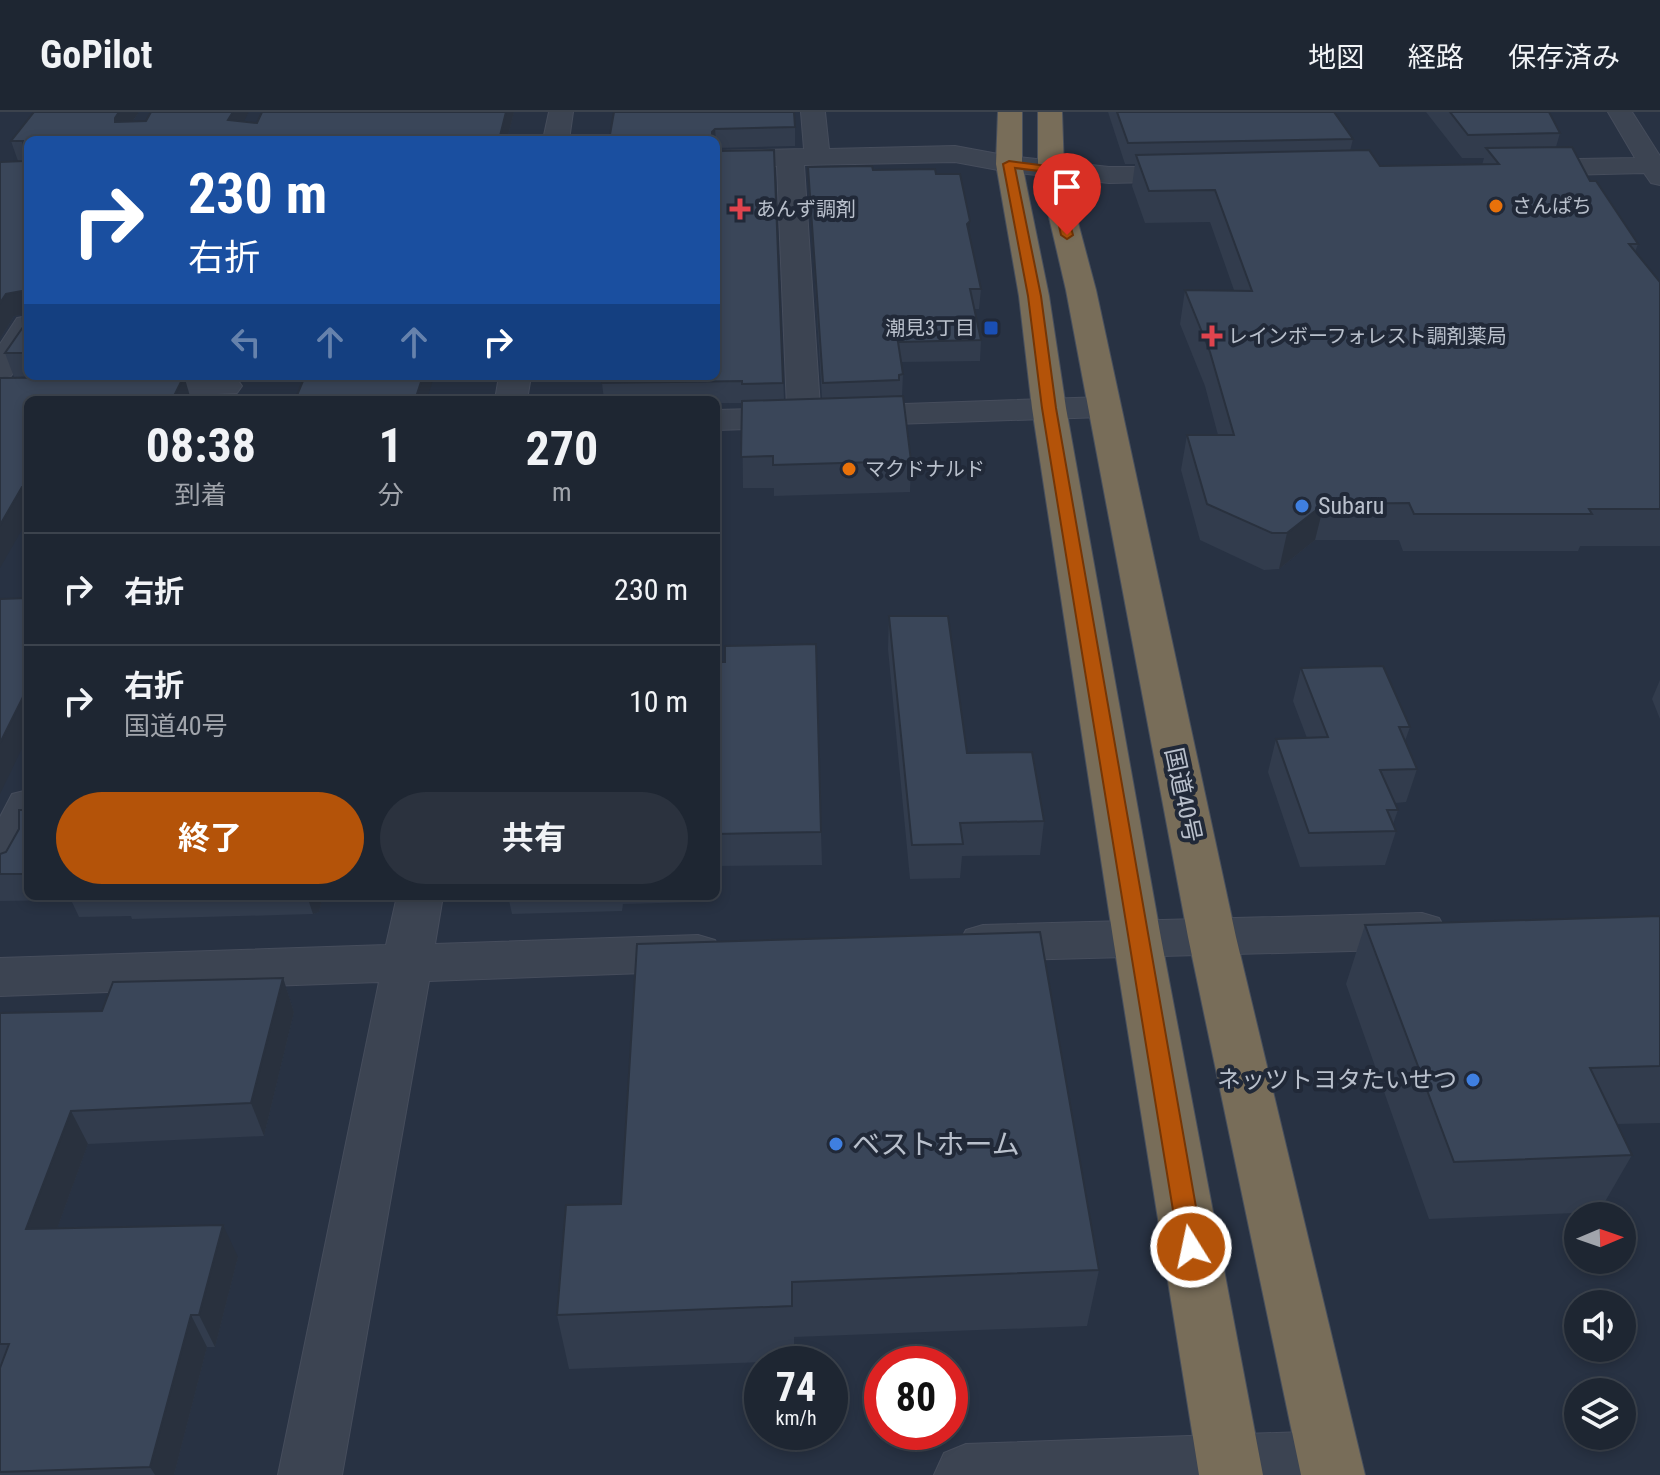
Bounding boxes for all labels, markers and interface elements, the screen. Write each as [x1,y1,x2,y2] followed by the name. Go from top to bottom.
[40,33,152,77] text: GoPilot
[1308,41,1364,74] text: 地図
[1408,41,1464,74] text: 経路
[1508,41,1620,74] text: 保存済み
[1033,153,1101,235] pin
[188,161,327,227] text: 230 m
[1045,165,1089,209] icon: arrive
[56,168,160,272] icon: right
[1512,194,1592,218] place label: さんぱち
[756,197,856,221] place label: あんず調剤
[1487,197,1505,215] marker: さんぱち
[731,200,749,218] marker: あんず調剤
[188,237,260,279] text: 右折
[885,316,975,340] place label: 潮見3丁目
[982,319,1000,337] marker: 潮見3丁目
[224,320,268,364] icon: left
[308,320,352,364] icon: ahead
[392,320,436,364] icon: ahead
[476,320,520,364] icon: right
[1228,324,1507,348] place label: レインボーフォレスト調剤薬局
[1203,327,1221,345] marker: レインボーフォレスト調剤薬局
[146,417,256,474] text: 08:38
[379,417,403,474] text: 1
[525,420,598,477] text: 270
[865,457,985,481] place label: マクドナルド
[840,460,858,478] marker: マクドナルド
[552,477,572,507] text: m
[175,480,227,510] text: 到着
[378,480,404,510] text: 分
[1318,492,1384,520] place label: Subaru
[1293,497,1311,515] marker: Subaru
[56,567,100,611] icon: right
[614,572,688,607] text: 230 m
[124,574,184,609] text: 右折
[124,668,184,703] text: 右折
[56,679,100,723] icon: right
[629,684,688,719] text: 10 m
[124,711,228,741] text: 国道40号
[1159,745,1207,845] street label: 国道40号
[56,792,364,884] button: 終了
[380,792,688,884] button: 共有
[1217,1066,1457,1094] place label: ネッツトヨタたいせつ
[1464,1071,1482,1089] marker: ネッツトヨタたいせつ
[852,1128,1020,1161] place label: ベストホーム
[827,1135,845,1153] marker: ベストホーム
[1564,1202,1636,1274] north arrow
[1564,1202,1636,1450] map controls
[1149,1205,1233,1289] position arrow
[1564,1290,1636,1362] button: sound
[864,1346,968,1450] speed limit sign: 80
[776,1364,816,1411] text: 74
[1564,1378,1636,1450] button: layers
[775,1406,817,1430] text: km/h

